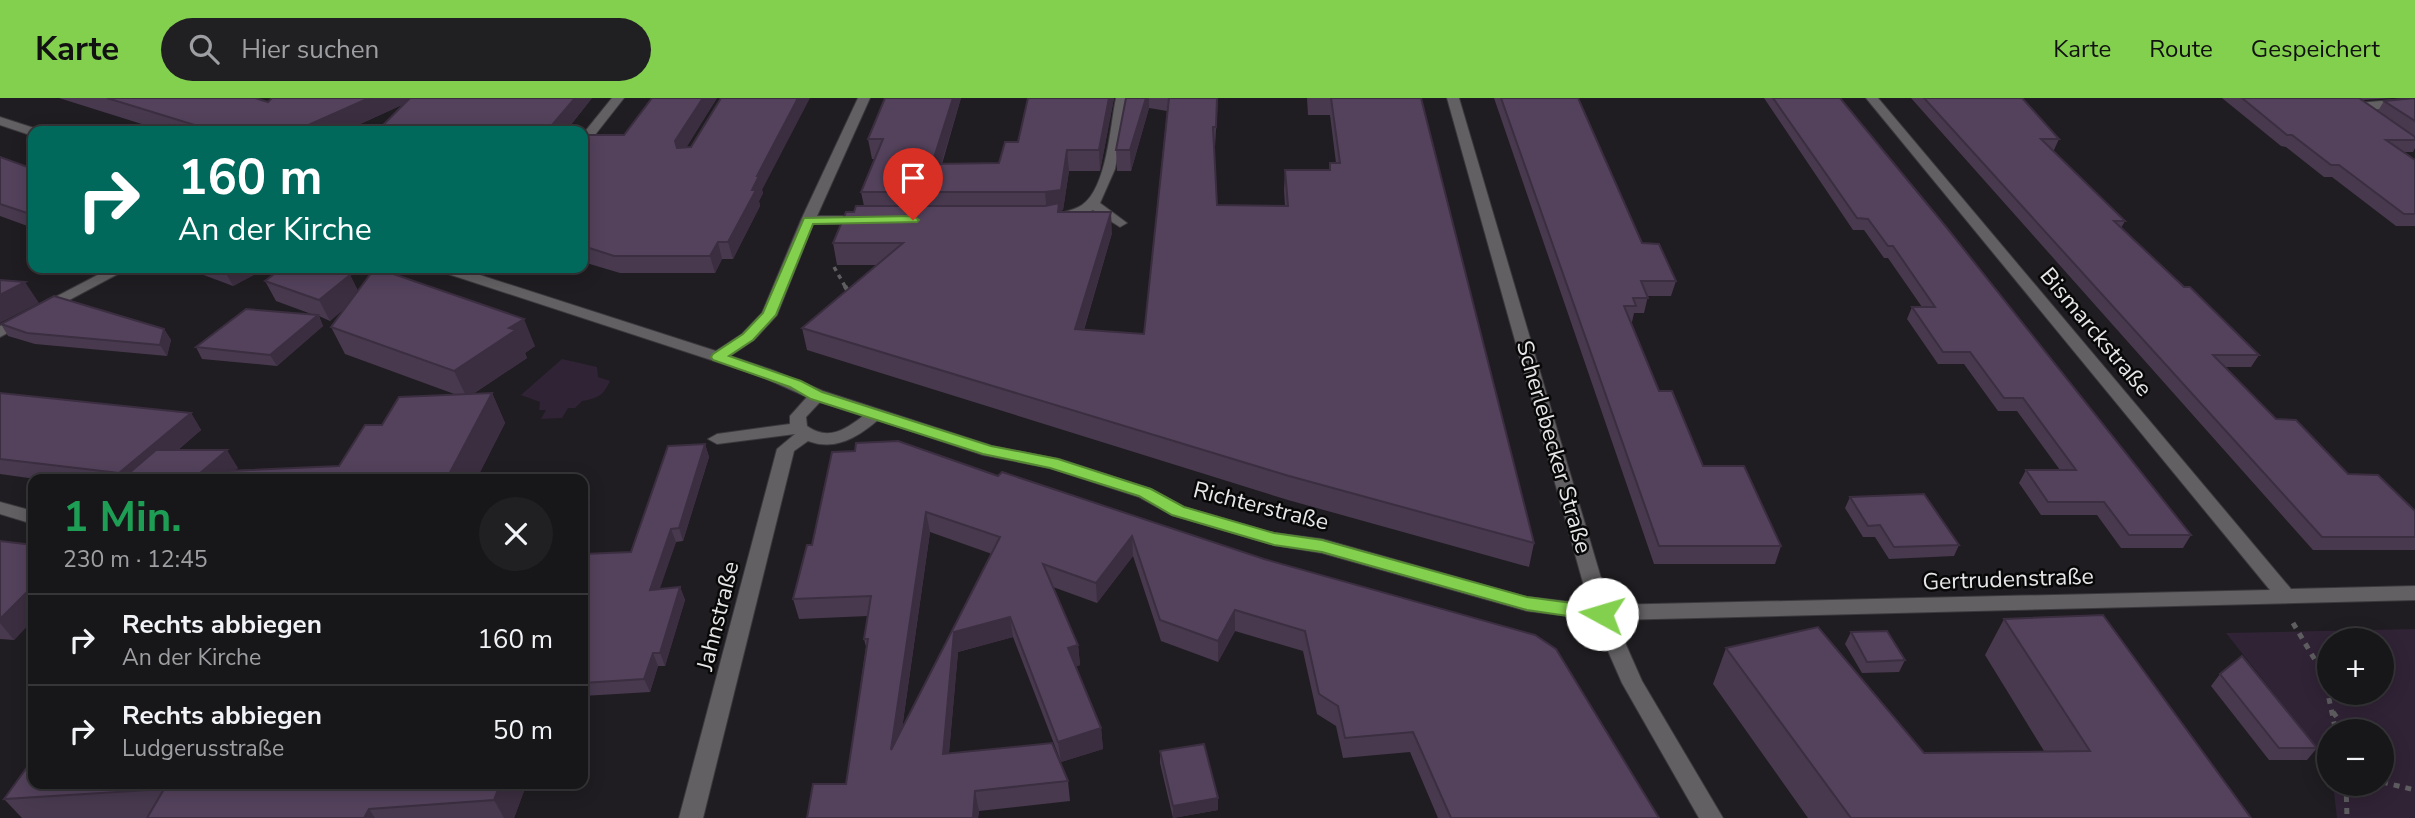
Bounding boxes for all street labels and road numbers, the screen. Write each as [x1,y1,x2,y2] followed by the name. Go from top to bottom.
[2033,261,2159,403] street label: Bismarckstraße
[1509,337,1599,557] street label: Scherlebecker Straße
[1190,474,1332,538] street label: Richterstraße
[689,558,747,675] street label: Jahnstraße
[1922,561,2094,597] street label: Gertrudenstraße

